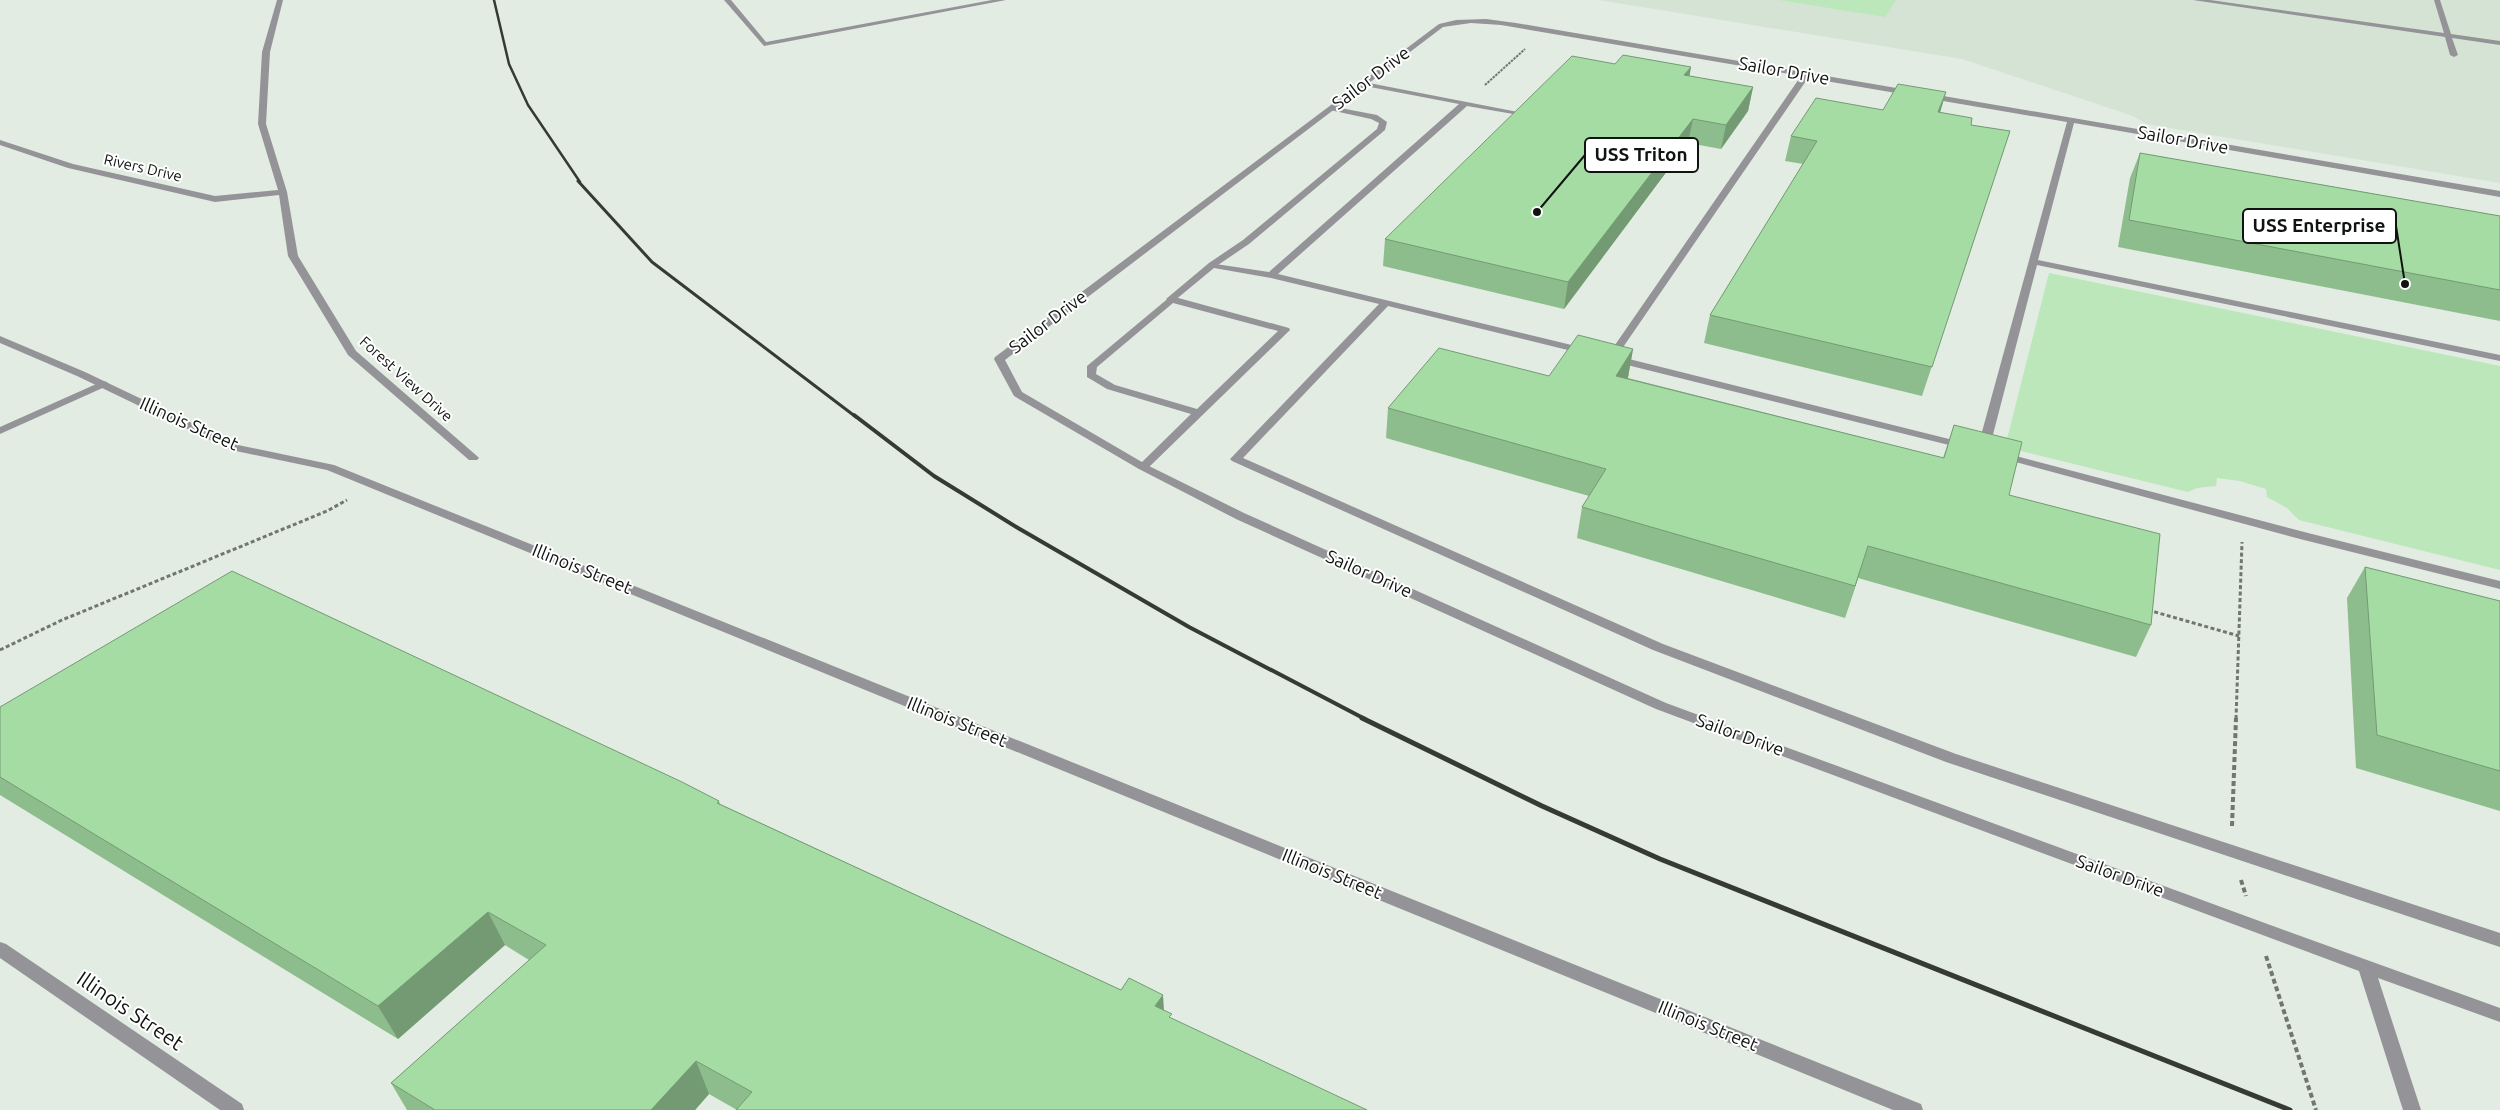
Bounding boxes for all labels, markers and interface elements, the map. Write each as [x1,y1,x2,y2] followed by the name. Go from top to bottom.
[1328,42,1413,113] street label: Sailor Drive
[1737,52,1831,88] street label: Sailor Drive
[2136,121,2230,157] street label: Sailor Drive
[1585,138,1698,172] callout: USS Triton
[1594,143,1688,165] text: USS Triton
[102,150,184,185] street label: Rivers Drive
[2243,209,2396,243] callout: USS Enterprise
[2253,214,2385,236] text: USS Enterprise
[1005,286,1090,357] street label: Sailor Drive
[356,333,456,425] street label: Forest View Drive
[137,392,242,454] street label: Illinois Street
[530,539,635,597] street label: Illinois Street
[1323,545,1415,601] street label: Sailor Drive
[905,692,1010,750] street label: Illinois Street
[1694,709,1787,759] street label: Sailor Drive
[1280,844,1385,902] street label: Illinois Street
[2074,850,2167,900] street label: Sailor Drive
[73,966,188,1055] street label: Illinois Street
[1656,996,1761,1054] street label: Illinois Street

